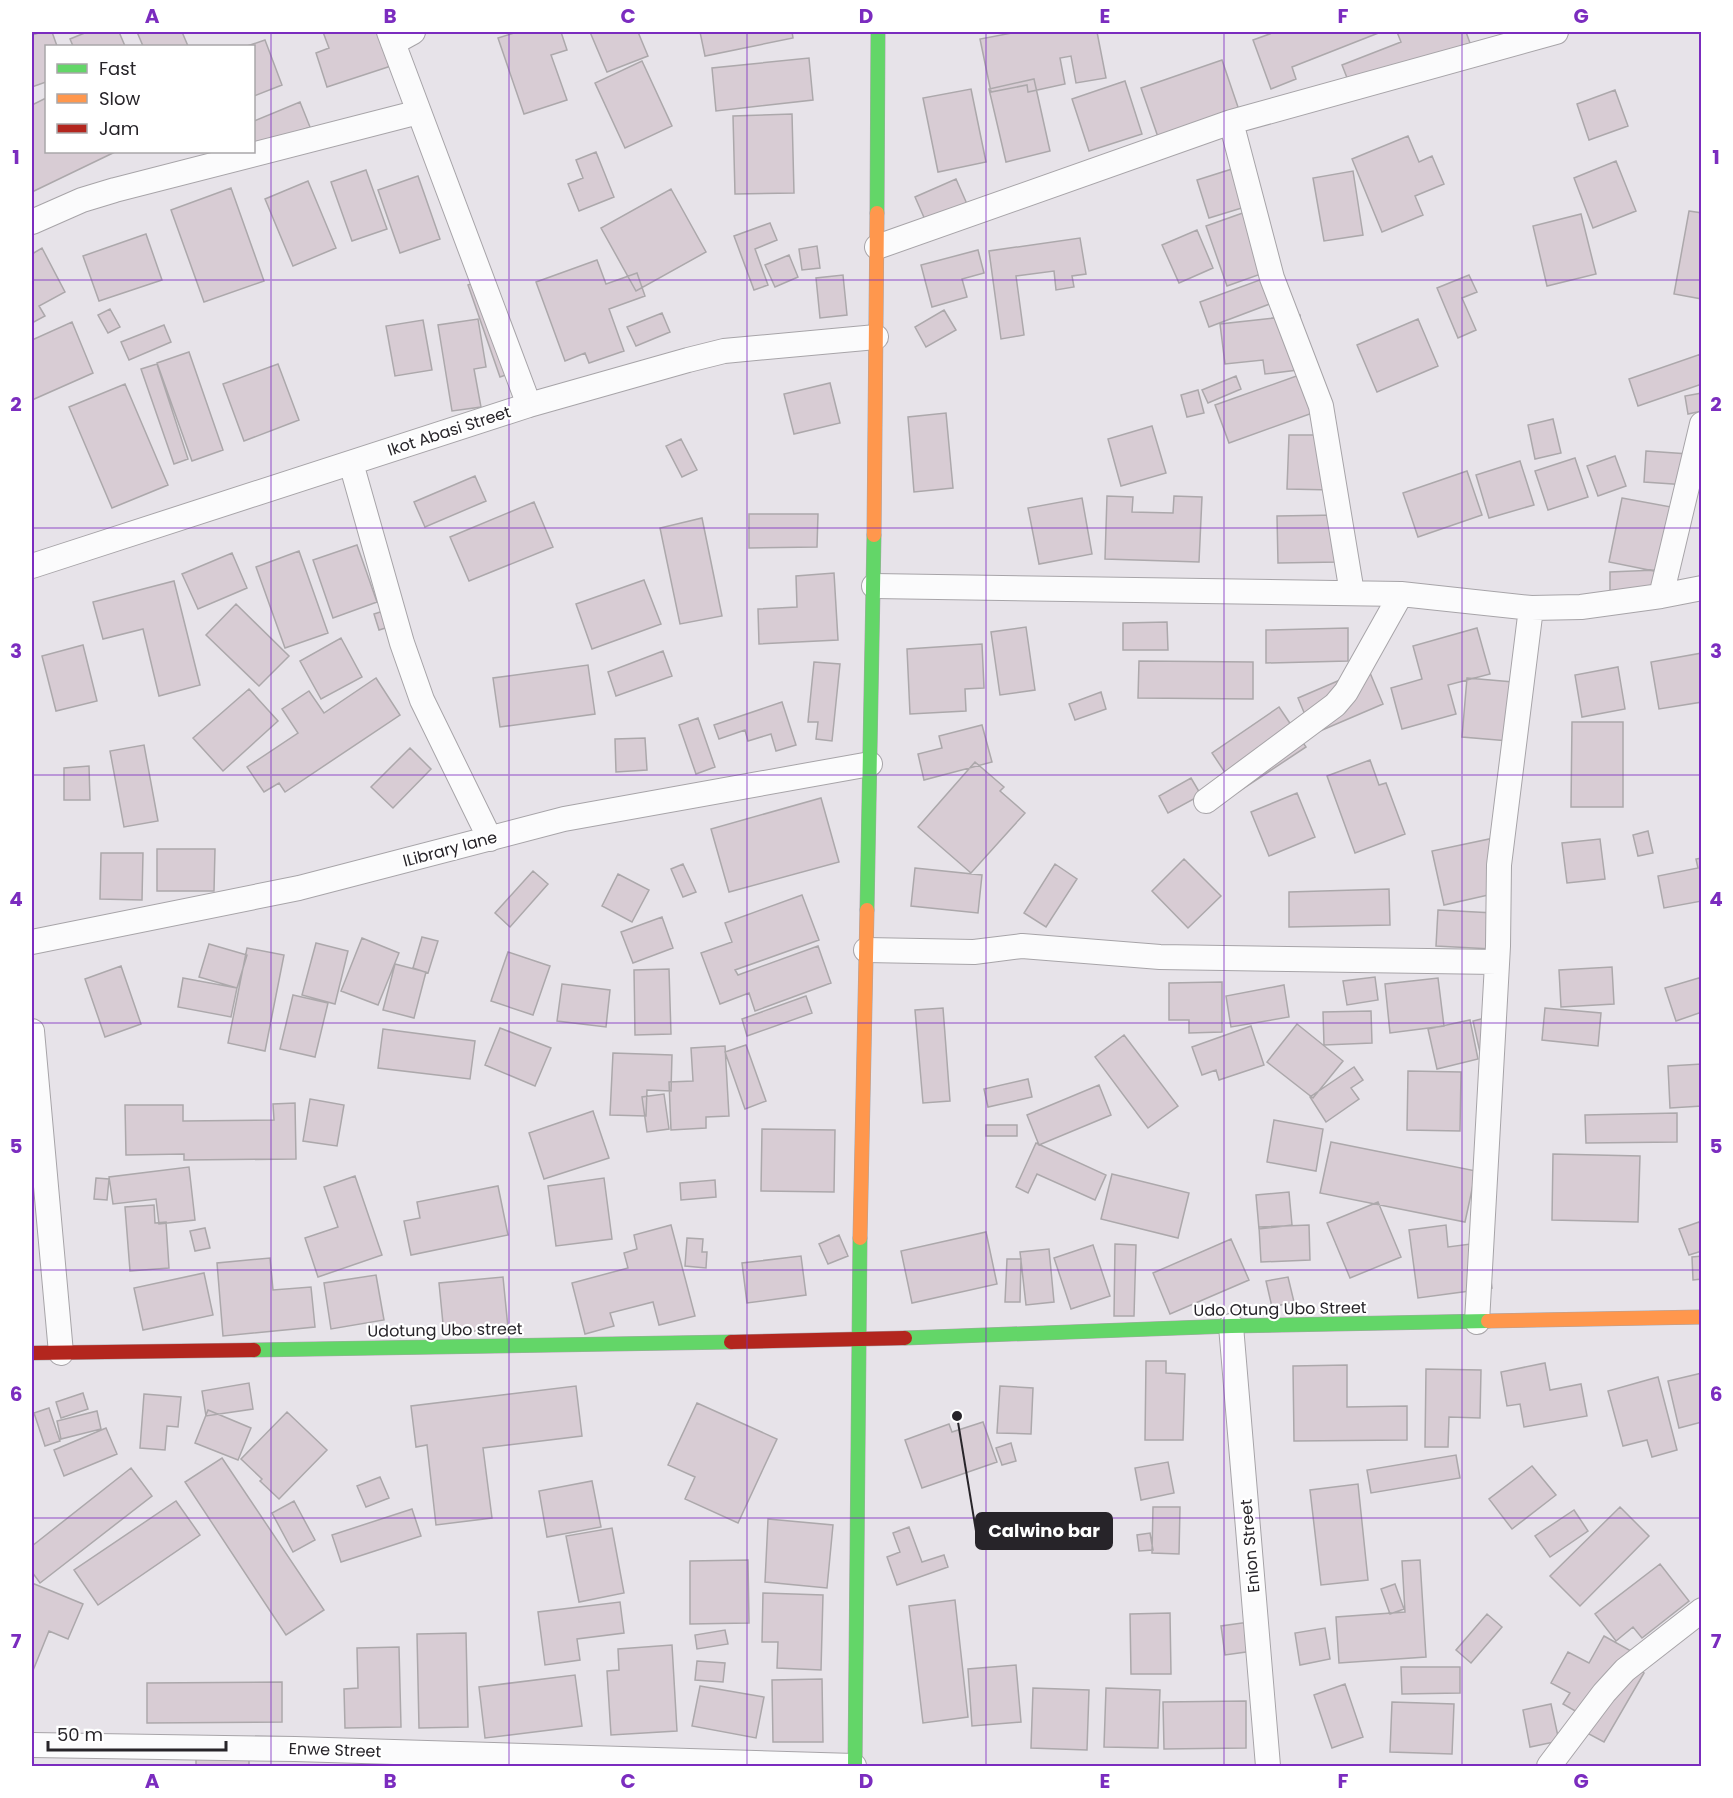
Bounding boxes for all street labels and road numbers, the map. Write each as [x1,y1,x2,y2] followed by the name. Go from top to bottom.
[384,400,514,462] street label: Ikot Abasi Street
[400,825,500,873] street label: lLibrary lane
[1193,1296,1367,1322] street label: Udo Otung Ubo Street
[367,1317,523,1343] street label: Udotung Ubo street
[1234,1498,1266,1594] street label: Enion Street
[288,1737,382,1763] street label: Enwe Street

